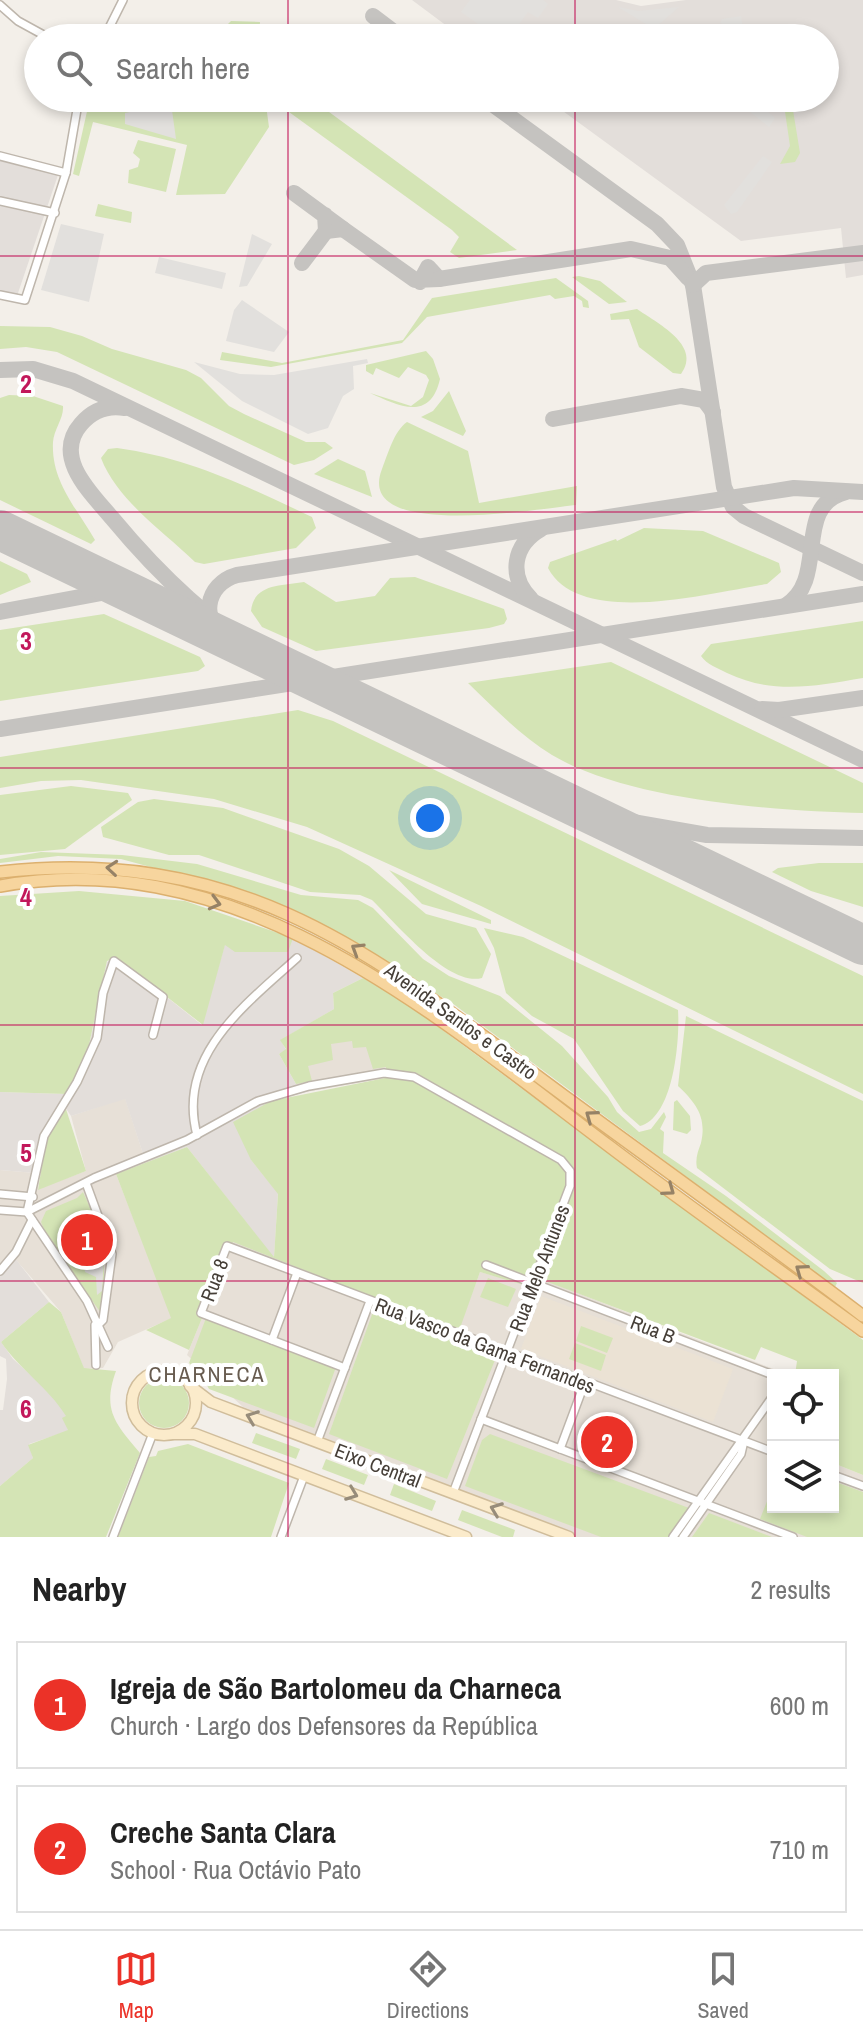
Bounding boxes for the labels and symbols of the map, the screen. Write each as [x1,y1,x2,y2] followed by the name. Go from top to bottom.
[20,366,32,401] text: 2
[20,623,32,658] text: 3
[410,798,450,838] your location
[105,860,118,877] one-way arrow
[20,879,32,914] text: 4
[208,894,222,910] one-way arrow
[351,943,366,958] one-way arrow
[379,956,543,1085] street label: Avenida Santos e Castro
[585,1111,600,1125] one-way arrow
[20,1135,32,1170] text: 5
[660,1180,674,1195] one-way arrow
[502,1201,576,1335] street label: Rua Melo Antunes
[61,1210,113,1270] pin: 1
[194,1255,234,1305] street label: Rua 8
[795,1265,809,1279] one-way arrow
[371,1291,599,1399] street label: Rua Vasco da Gama Fernandes
[627,1308,679,1350] street label: Rua B
[148,1359,266,1389] district label: CHARNECA
[20,1391,32,1426] text: 6
[246,1410,260,1427] one-way arrow
[581,1412,633,1472] pin: 2
[331,1436,425,1494] street label: Eixo Central
[344,1484,358,1501] one-way arrow
[490,1502,504,1519] one-way arrow

